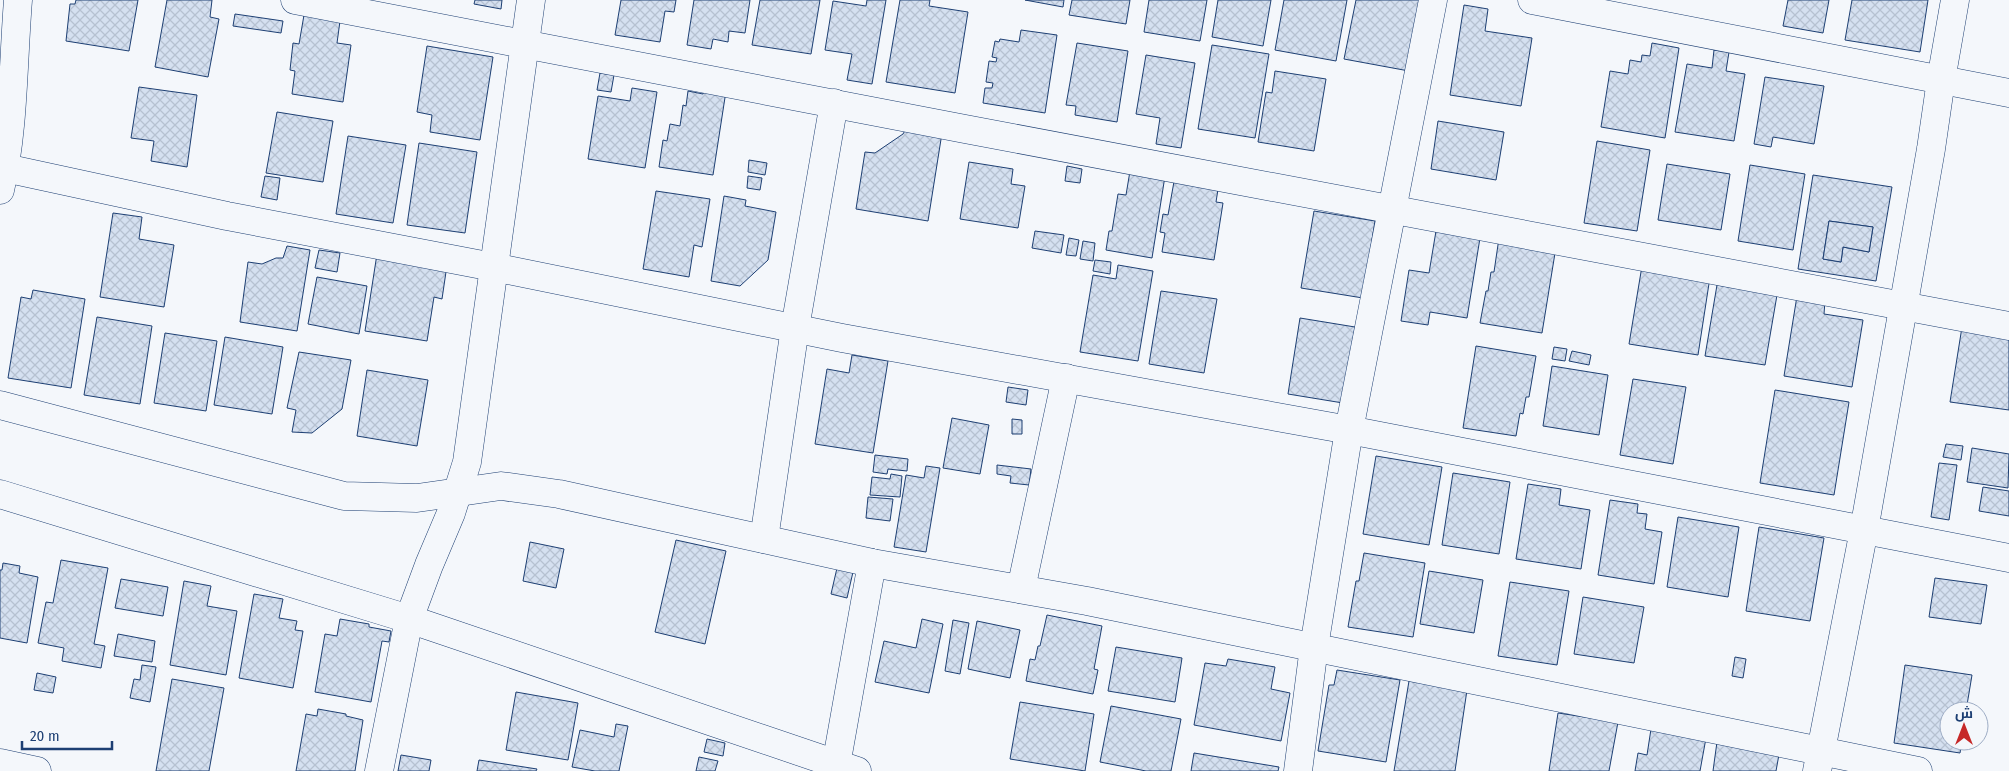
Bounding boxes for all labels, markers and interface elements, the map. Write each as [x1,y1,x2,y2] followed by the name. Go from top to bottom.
[1939,701,1989,751] north arrow
[1955,705,1973,722] text: ش
[22,718,112,750] scale bar
[30,727,60,745] text: 20 m

